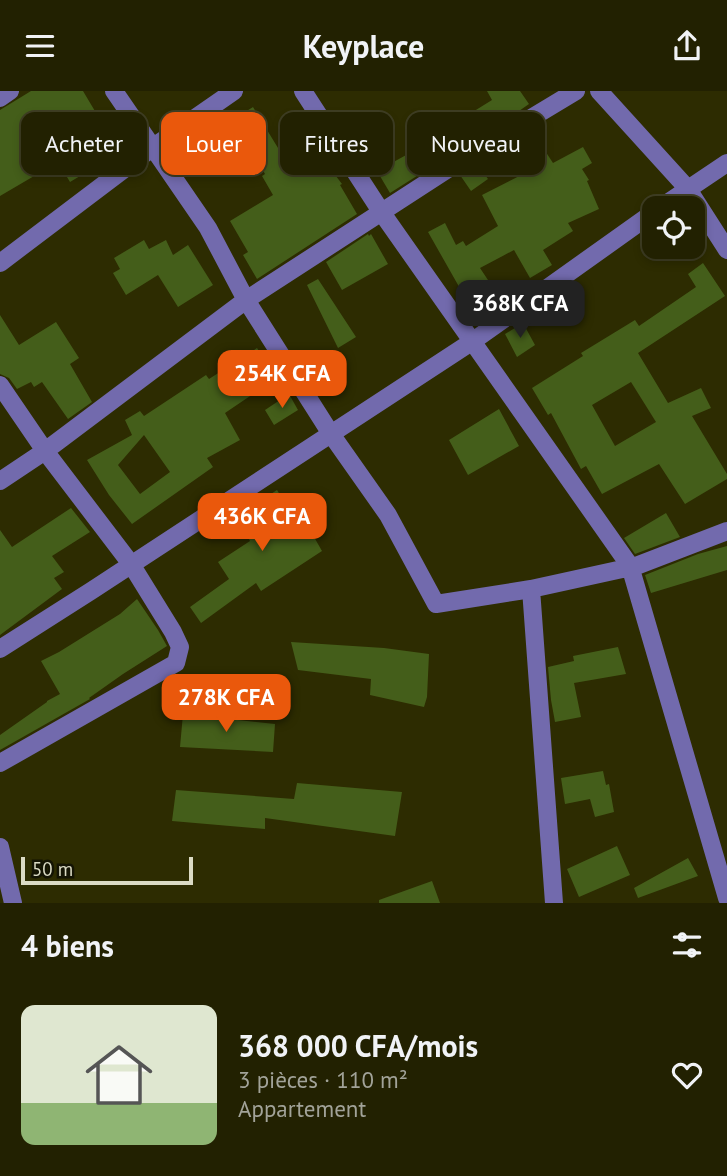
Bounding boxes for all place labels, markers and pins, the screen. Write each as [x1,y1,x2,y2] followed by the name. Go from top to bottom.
[448,281,592,340] pin: 368K CFA
[210,351,354,410] pin: 254K CFA
[190,493,334,553] pin: 436K CFA
[154,675,298,734] pin: 278K CFA

